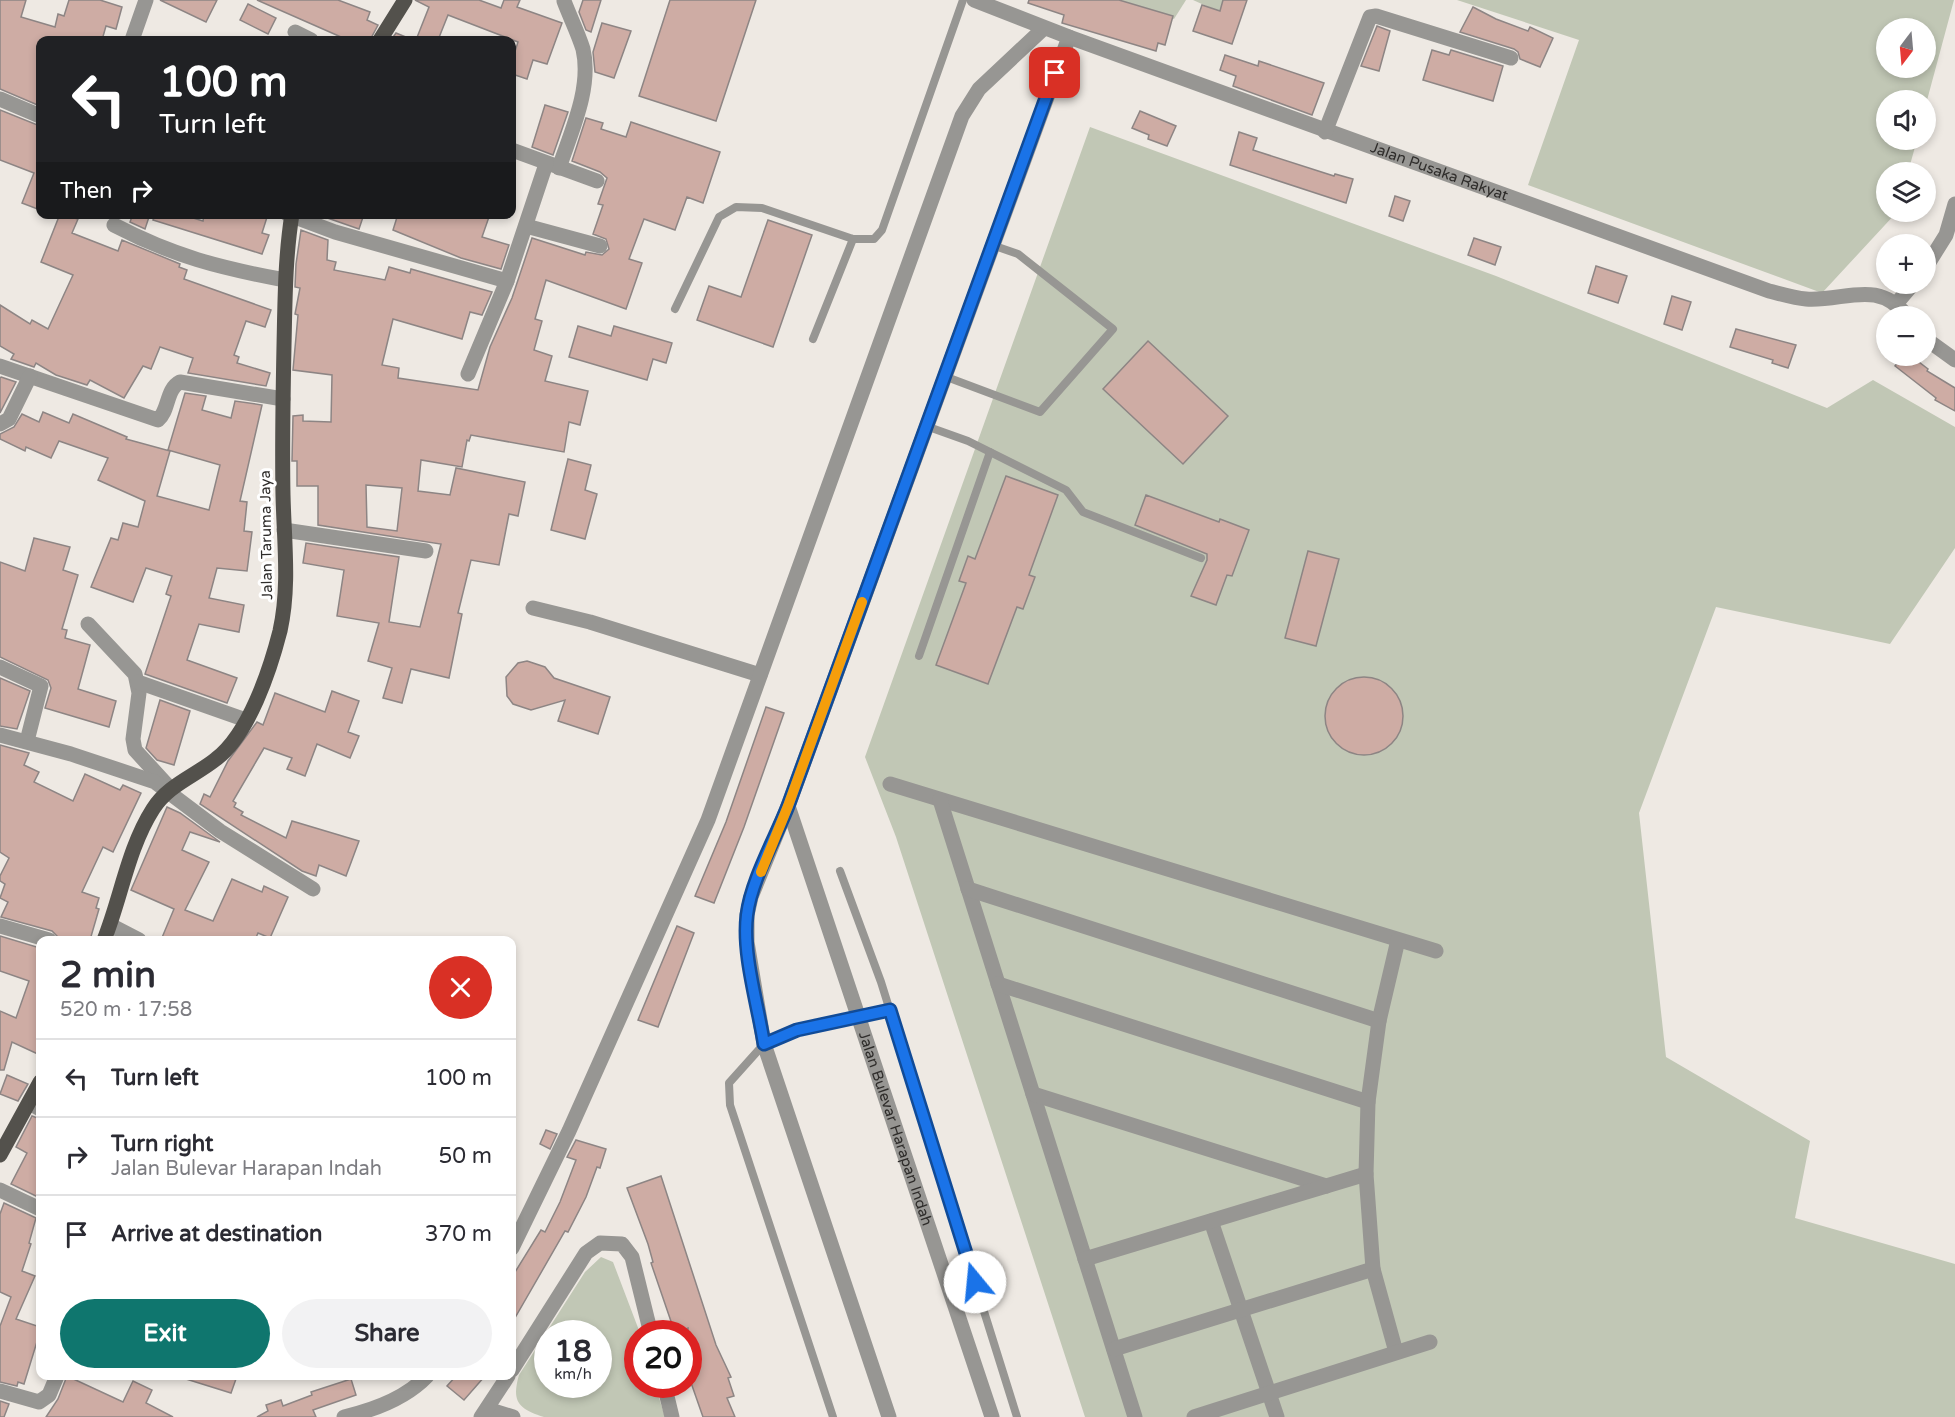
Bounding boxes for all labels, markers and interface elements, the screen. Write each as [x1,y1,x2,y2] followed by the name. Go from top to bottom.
[1876,18,1936,78] north arrow
[1876,18,1936,366] map controls
[1029,47,1080,98] pin
[1038,56,1071,89] icon: arrive
[159,57,288,108] text: 100 m
[60,60,138,138] icon: left
[1876,90,1936,150] button: sound
[159,108,266,141] text: Turn left
[1368,138,1511,205] street label: Jalan Pusaka Rakyat
[1876,162,1936,222] button: layers
[125,174,158,207] icon: right
[60,178,113,204] text: Then
[1876,234,1936,294] button: +
[1876,306,1936,366] button: −
[256,470,276,600] street label: Jalan Taruma Jaya
[60,954,156,997] text: 2 min
[429,956,492,1019] button: close
[60,998,192,1022] text: 520 m · 17:58
[855,1029,936,1228] street label: Jalan Bulevar Harapan Indah
[60,1062,93,1095] icon: left
[111,1065,199,1091] text: Turn left
[425,1065,492,1091] text: 100 m
[111,1131,213,1157] text: Turn right
[60,1140,93,1173] icon: right
[438,1143,492,1169] text: 50 m
[111,1157,382,1181] text: Jalan Bulevar Harapan Indah
[60,1218,93,1251] icon: arrive
[111,1221,322,1247] text: Arrive at destination
[425,1221,492,1247] text: 370 m
[943,1250,1007,1314] position arrow
[60,1299,270,1368] button: Exit
[282,1299,492,1368] button: Share
[624,1320,702,1398] speed limit sign: 20
[554,1333,592,1370] text: 18
[554,1365,592,1383] text: km/h

